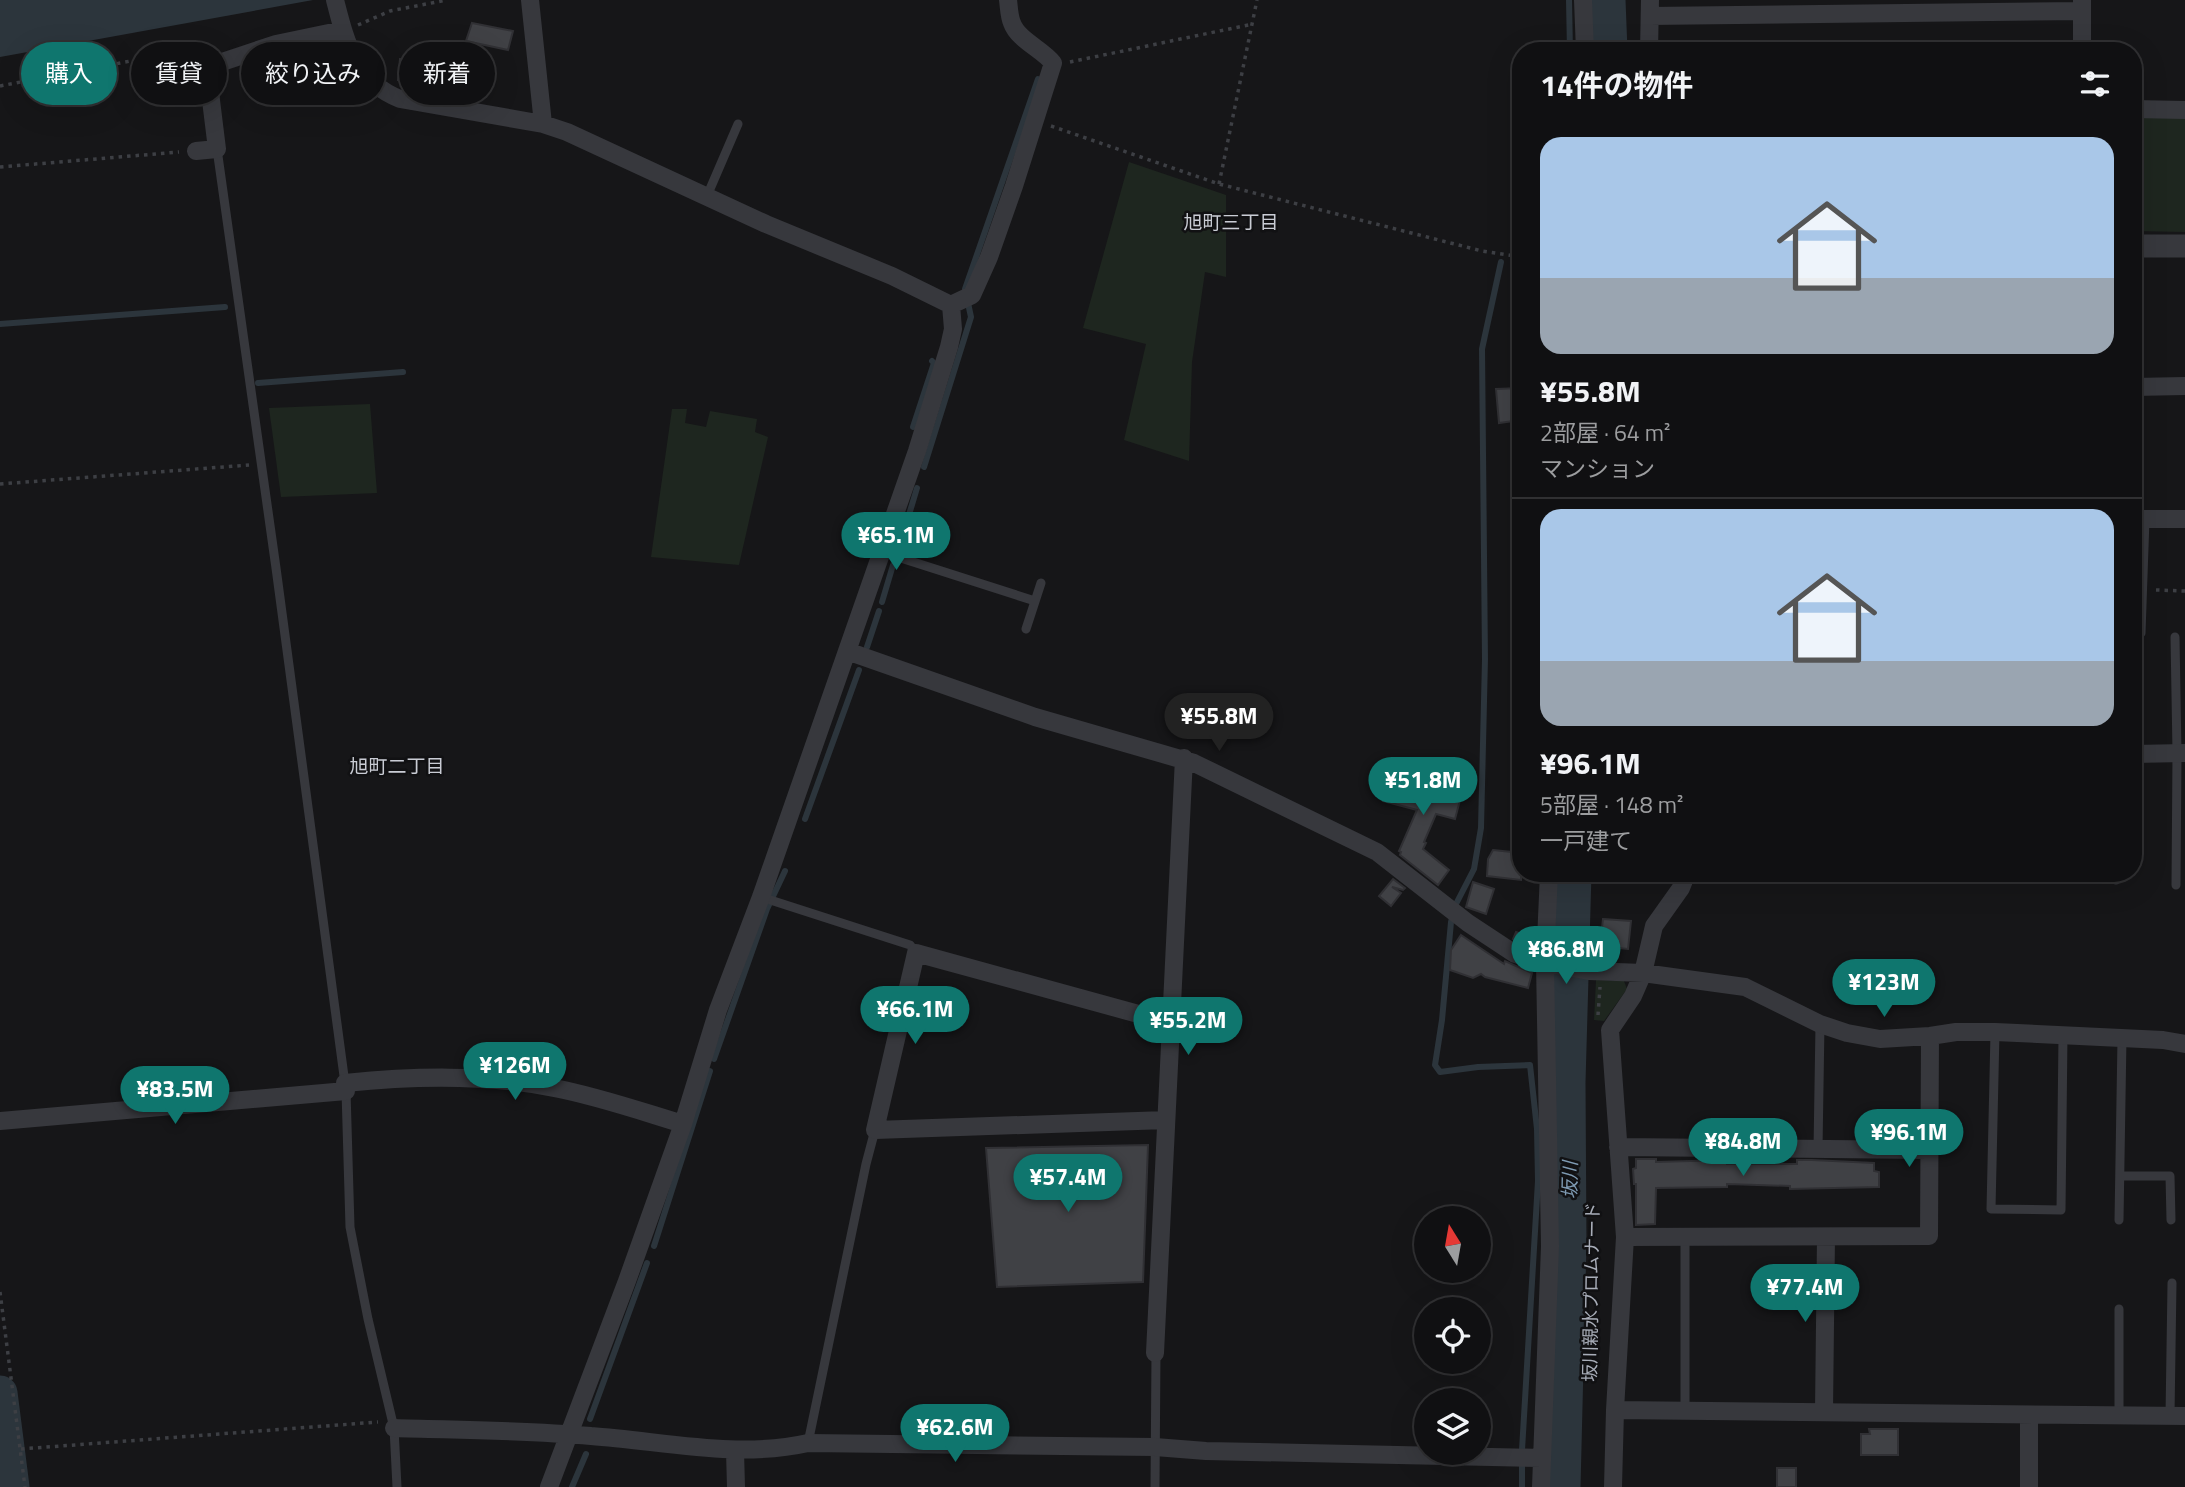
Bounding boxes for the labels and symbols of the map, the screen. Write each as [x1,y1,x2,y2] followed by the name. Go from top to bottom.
[1183,207,1279,236] district label: 旭町三丁目
[839,512,953,572] pin: ¥65.1M
[1162,694,1276,753] pin: ¥55.8M
[349,751,445,780] district label: 旭町二丁目
[1366,758,1480,817] pin: ¥51.8M
[1509,926,1623,986] pin: ¥86.8M
[1835,960,1933,1019] pin: ¥123M
[858,986,972,1046] pin: ¥66.1M
[1131,998,1245,1057] pin: ¥55.2M
[466,1042,564,1102] pin: ¥126M
[118,1066,232,1126] pin: ¥83.5M
[1852,1110,1966,1169] pin: ¥96.1M
[1686,1118,1800,1178] pin: ¥84.8M
[1011,1154,1125,1214] pin: ¥57.4M
[1554,1159,1584,1199] water label: 坂川
[1576,1202,1606,1382] street label: 坂川親水プロムナード
[1414,1206,1491,1283] north arrow
[1748,1264,1862,1324] pin: ¥77.4M
[898,1404,1012,1464] pin: ¥62.6M

